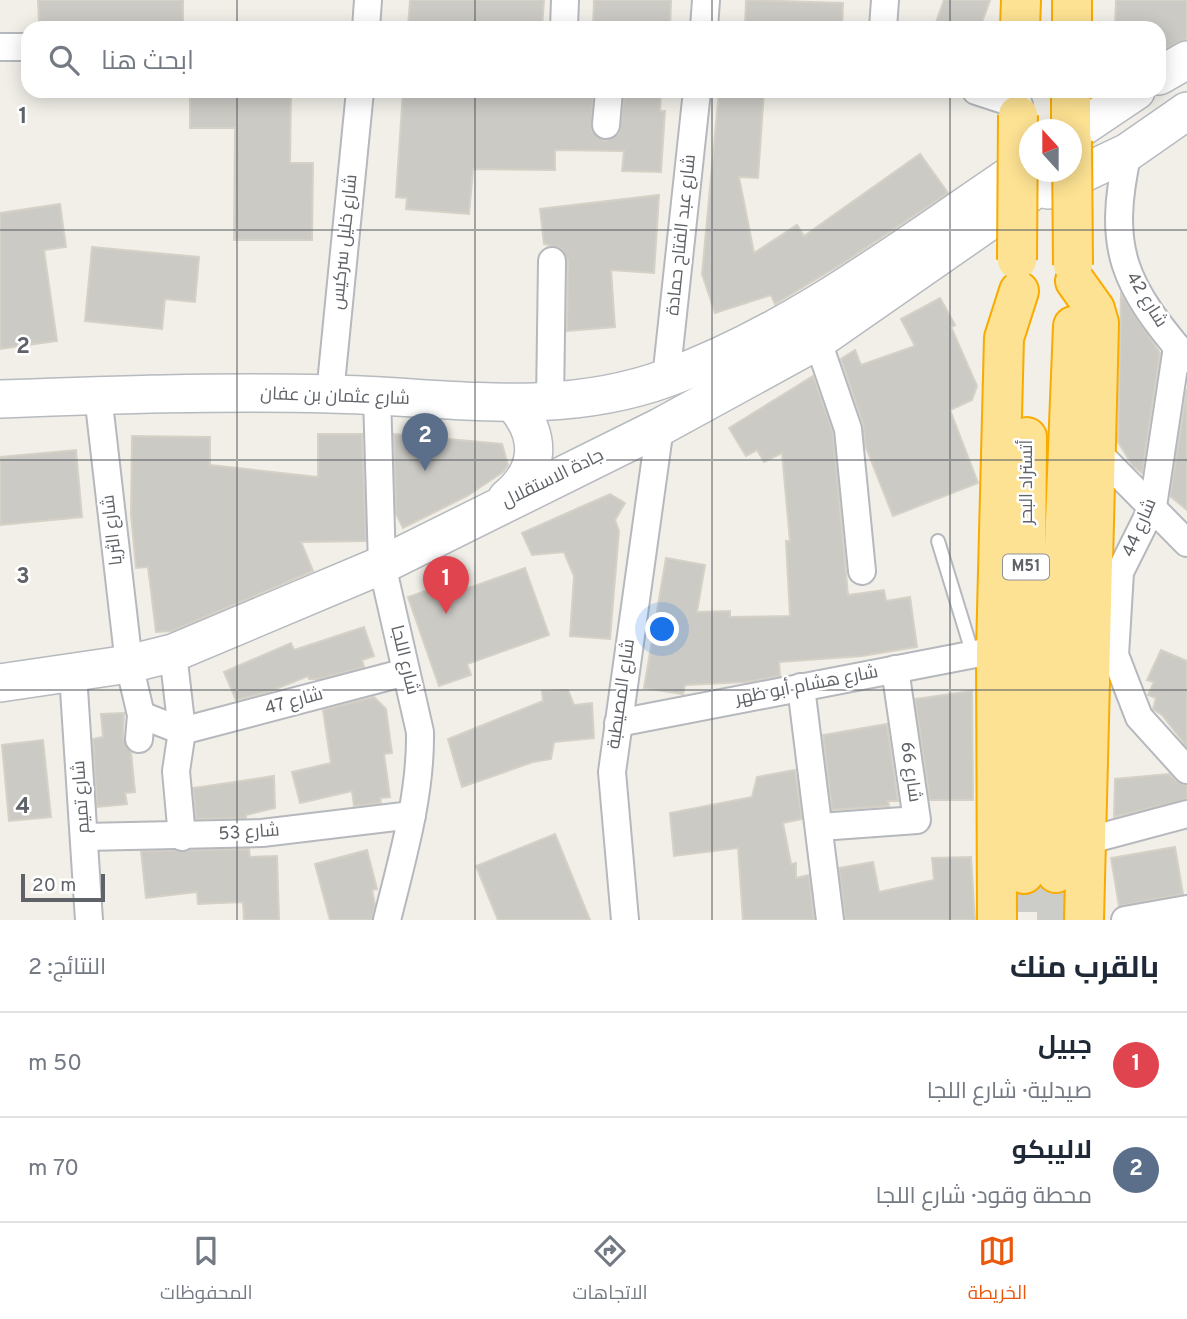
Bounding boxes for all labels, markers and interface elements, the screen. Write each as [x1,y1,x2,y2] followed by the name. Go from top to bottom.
[21,21,1166,98] search box
[45,41,83,79] icon: search
[101,46,194,79] text: ابحث هنا
[18,103,28,132] text: 1
[1019,119,1082,182] north arrow
[662,153,702,317] street label: شارع عبد الفتاح حمادة
[326,173,364,311] street label: شارع خليل سركيس
[1120,268,1172,332] street label: شارع 42
[16,333,30,362] text: 2
[260,383,410,411] street label: شارع عثمان بن عفان
[402,413,448,471] pin: 2
[1015,439,1039,525] street label: أتستراد البحر
[498,444,608,514] street label: جادة الاستقلال
[97,493,129,567] street label: شارع الثريا
[1117,495,1163,561] street label: شارع 44
[1003,554,1049,580] road number: M51
[423,556,469,614] pin: 1
[16,563,30,592] text: 3
[645,612,679,646] your location
[384,623,424,697] street label: شارع اللجا
[603,638,641,750] street label: شارع المصيطبة
[733,660,880,711] street label: شارع هشام أبو ظهر
[262,683,326,721] street label: شارع 47
[894,740,926,804] street label: شارع 66
[68,760,96,834] street label: شارع تميم
[16,793,30,822] text: 4
[218,819,280,847] street label: شارع 53
[21,871,105,903] scale bar
[32,874,76,898] text: 20 m
[1010,951,1159,988] text: بالقرب منك
[28,954,106,983] text: النتائج: 2
[1038,1030,1092,1063] text: جبيل
[28,1050,82,1079] text: 50 m
[1131,1050,1141,1079] text: 1
[927,1078,1092,1107] text: صيدلية · شارع اللجا
[1012,1135,1092,1168] text: لاليبكو
[28,1155,79,1184] text: 70 m
[1129,1155,1143,1184] text: 2
[876,1183,1092,1212] text: محطة وقود · شارع اللجا
[160,1232,253,1310] tab: المحفوظات
[572,1232,648,1310] tab: الاتجاهات
[968,1232,1027,1310] tab: الخريطة

